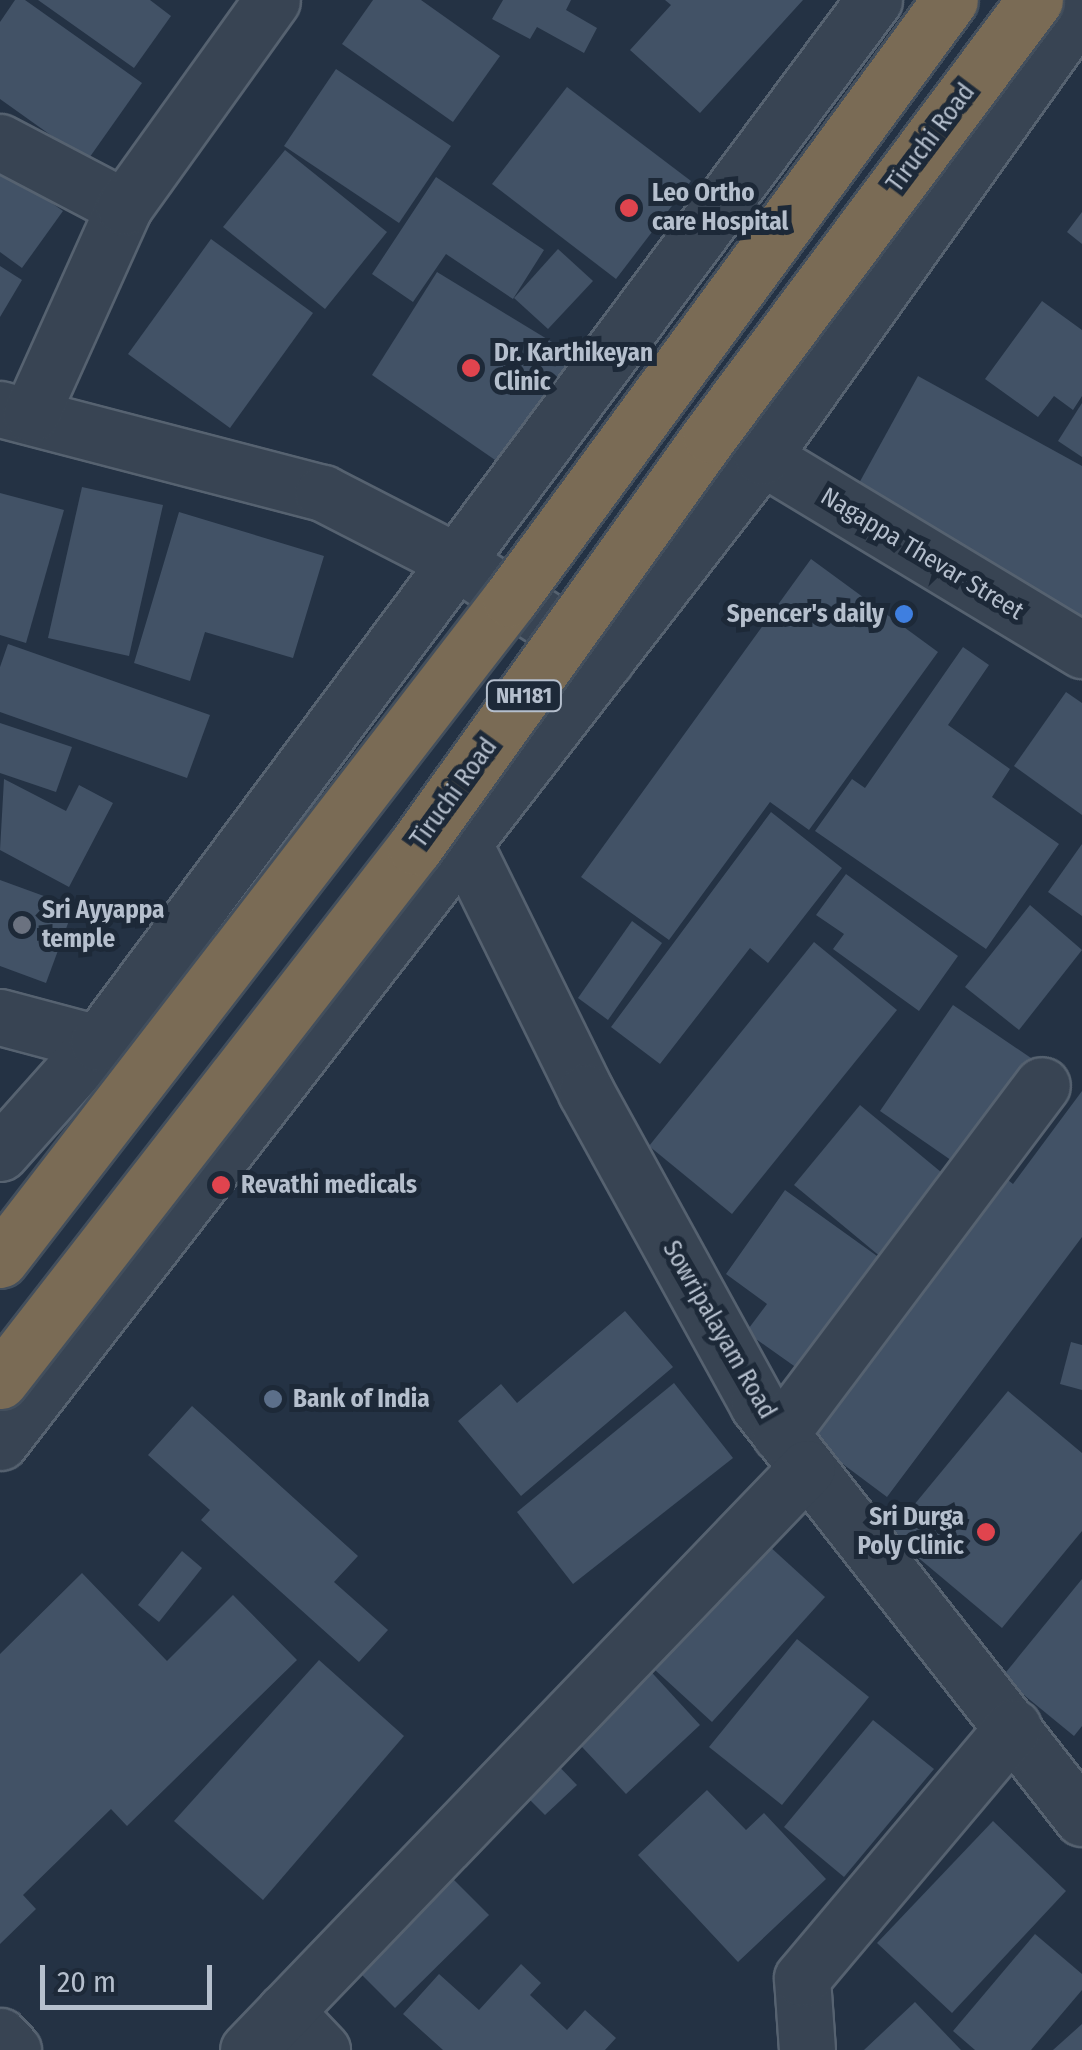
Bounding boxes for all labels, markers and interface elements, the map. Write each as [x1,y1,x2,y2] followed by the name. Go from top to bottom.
[881,78,981,198] street label: Tiruchi Road
[652,179,788,238] place label: Leo Ortho care Hospital
[616,195,642,221] marker: Leo Ortho care Hospital
[494,339,653,398] place label: Dr. Karthikeyan Clinic
[458,355,484,381] marker: Dr. Karthikeyan Clinic
[815,482,1029,626] street label: Nagappa Thevar Street
[727,599,884,629] place label: Spencer's daily
[893,603,915,625] marker: Spencer's daily
[484,679,564,713] road number: NH181
[404,733,504,853] street label: Tiruchi Road
[42,896,164,955] place label: Sri Ayyappa temple
[11,914,33,936] marker: Sri Ayyappa temple
[241,1170,417,1200] place label: Revathi medicals
[210,1174,232,1196] marker: Revathi medicals
[656,1236,782,1424] street label: Sowripalayam Road
[293,1384,430,1414] place label: Bank of India
[262,1388,284,1410] marker: Bank of India
[858,1503,964,1562] place label: Sri Durga Poly Clinic
[973,1519,999,1545] marker: Sri Durga Poly Clinic
[45,1945,218,2007] scale bar
[57,1964,116,2000] text: 20 m

